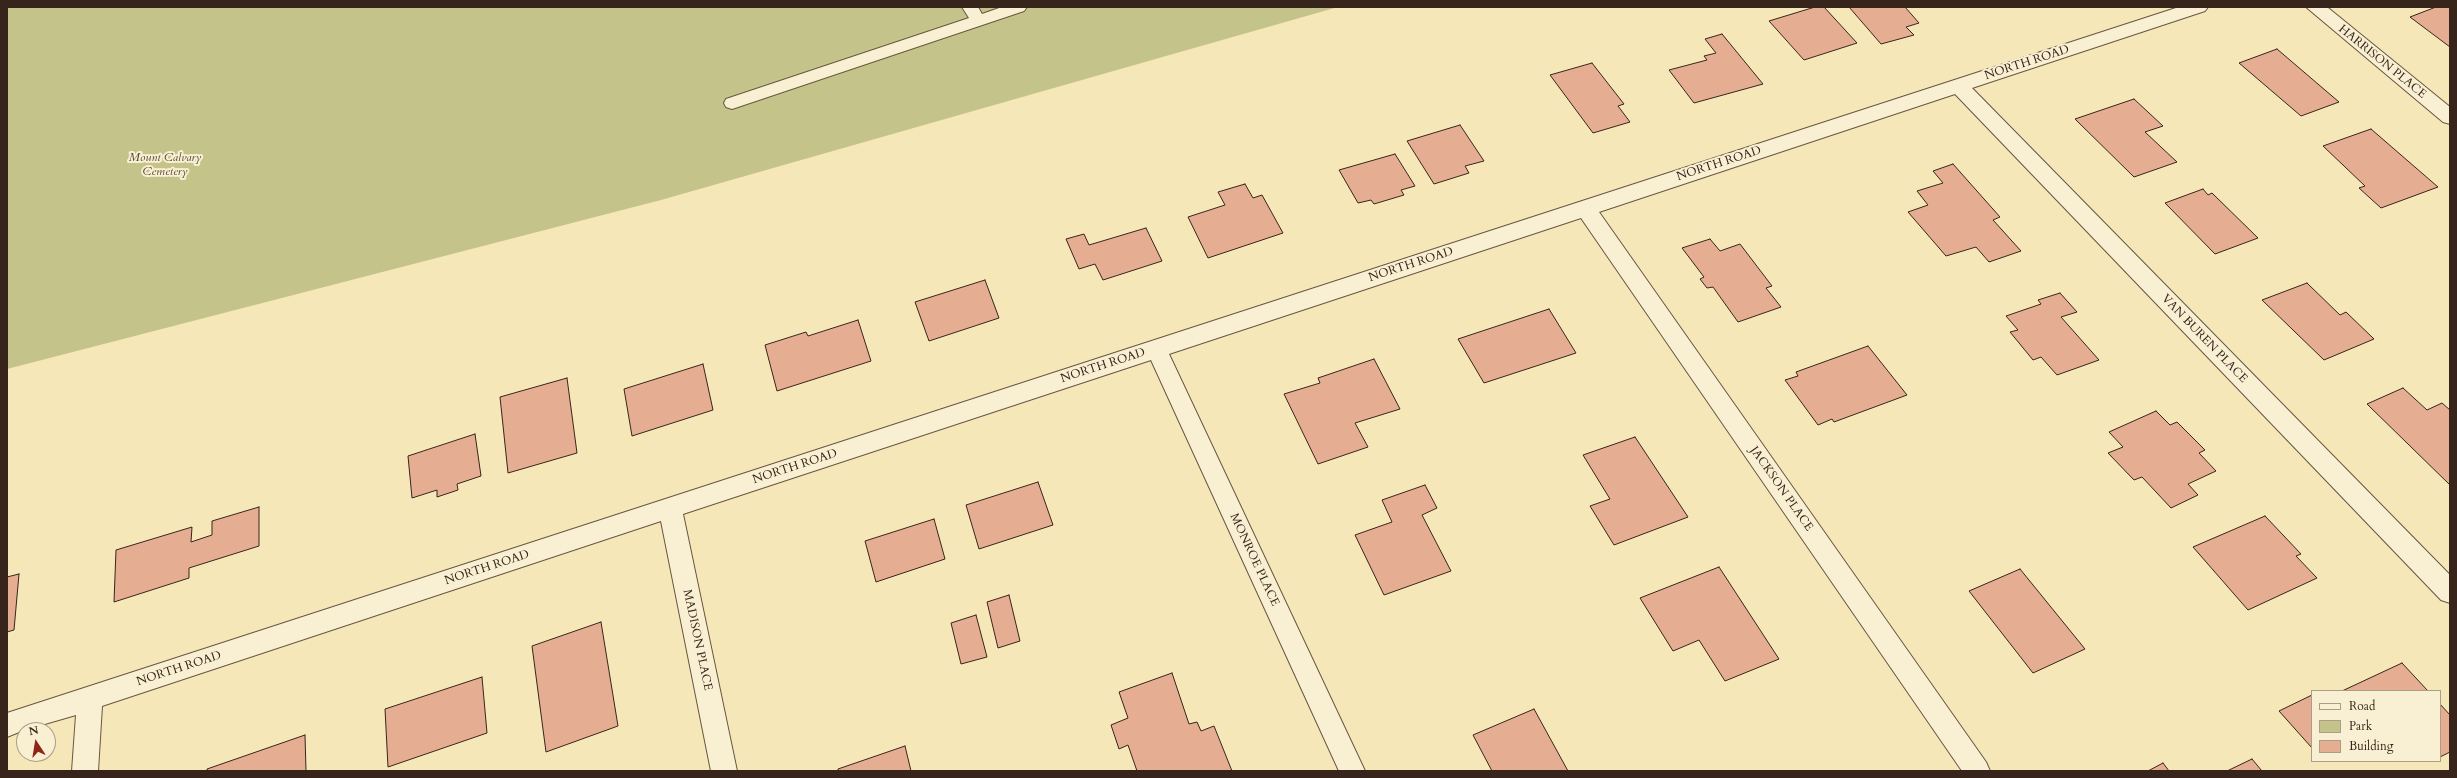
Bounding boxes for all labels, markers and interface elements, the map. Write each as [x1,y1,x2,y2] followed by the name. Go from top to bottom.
[2335,22,2429,102] street label: HARRISON PLACE
[1983,43,2071,83] street label: NORTH ROAD
[1675,144,1763,184] street label: NORTH ROAD
[129,151,201,179] park label: Mount Calvary Cemetery
[1367,245,1455,285] street label: NORTH ROAD
[2158,292,2250,386] street label: VAN BUREN PLACE
[1059,346,1147,386] street label: NORTH ROAD
[1746,444,1816,534] street label: JACKSON PLACE
[751,447,839,487] street label: NORTH ROAD
[1226,511,1282,609] street label: MONROE PLACE
[443,548,531,588] street label: NORTH ROAD
[679,588,715,692] street label: MADISON PLACE
[135,649,223,689] street label: NORTH ROAD
[2311,690,2441,762] legend
[2349,698,2375,714] text: Road
[2349,718,2372,734] text: Park
[16,722,56,762] north arrow
[27,722,40,739] text: N
[2349,738,2393,754] text: Building

